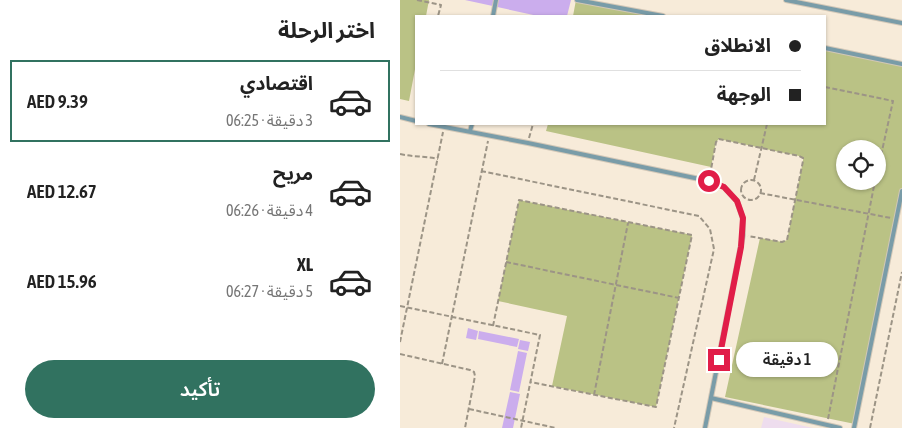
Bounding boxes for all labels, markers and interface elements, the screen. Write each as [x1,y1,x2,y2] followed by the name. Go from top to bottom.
[278,17,375,43] text: اختر الرحلة
[705,34,771,56] text: الانطلاق
[240,72,313,94] text: اقتصادي
[328,79,373,124] icon: car
[717,83,771,105] text: الوجهة
[27,90,88,112] text: AED 9.39
[226,111,313,129] text: 3 دقيقة · 06:25
[836,140,886,190] map controls
[836,140,886,190] button: locate
[273,162,313,184] text: مريح
[328,169,373,214] icon: car
[698,170,720,192] route start
[27,180,97,202] text: AED 12.67
[226,201,313,219] text: 4 دقيقة · 06:26
[297,253,313,275] text: XL
[328,259,373,304] icon: car
[27,270,97,292] text: AED 15.96
[226,282,313,300] text: 5 دقيقة · 06:27
[736,342,839,378] callout: 1 دقيقة
[708,349,730,371] route end
[763,350,811,368] text: 1 دقيقة
[25,360,375,418] button: تأكيد

